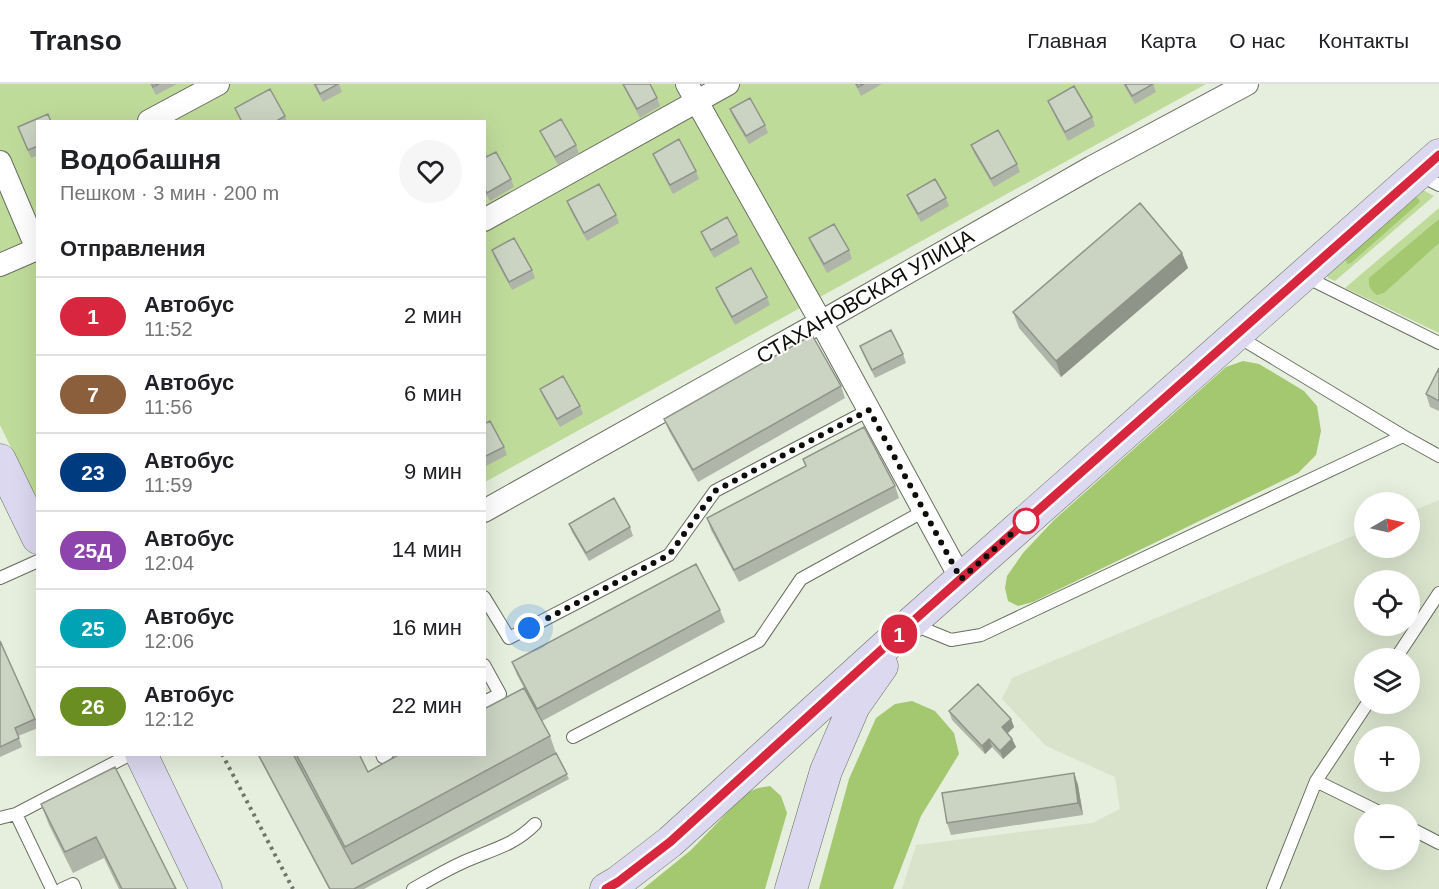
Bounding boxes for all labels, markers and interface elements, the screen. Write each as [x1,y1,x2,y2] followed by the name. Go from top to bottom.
[30,25,122,56] text: Transo
[1027,29,1107,52] text: Главная
[1140,29,1196,52] text: Карта
[1229,29,1285,52] text: О нас
[1318,29,1409,52] text: Контакты
[399,140,462,203] button: heart
[60,144,221,175] text: Водобашня
[60,182,279,204] text: Пешком · 3 мин · 200 m
[752,224,978,368] street label: СТАХАНОВСКАЯ УЛИЦА
[60,236,206,261] text: Отправления
[144,292,234,317] text: Автобус
[404,303,462,328] text: 2 мин
[87,305,99,328] text: 1
[144,318,193,340] text: 11:52
[144,370,234,395] text: Автобус
[404,381,462,406] text: 6 мин
[87,383,99,406] text: 7
[144,396,193,418] text: 11:56
[144,448,234,473] text: Автобус
[404,459,462,484] text: 9 мин
[81,461,105,484] text: 23
[144,474,193,496] text: 11:59
[1354,492,1420,558] north arrow
[1354,492,1420,870] map controls
[1013,508,1039,534] unlabelled marker
[144,526,234,551] text: Автобус
[392,537,462,562] text: 14 мин
[74,539,112,562] text: 25Д
[144,552,194,574] text: 12:04
[1354,570,1420,636] button: locate
[144,604,234,629] text: Автобус
[514,613,544,643] your location
[880,614,918,654] line badge: 1
[392,615,462,640] text: 16 мин
[81,617,105,640] text: 25
[893,623,905,646] text: 1
[144,630,194,652] text: 12:06
[1354,648,1420,714] button: layers
[144,682,234,707] text: Автобус
[392,693,462,718] text: 22 мин
[81,695,105,718] text: 26
[144,708,194,730] text: 12:12
[1354,726,1420,792] button: +
[1354,804,1420,870] button: −

